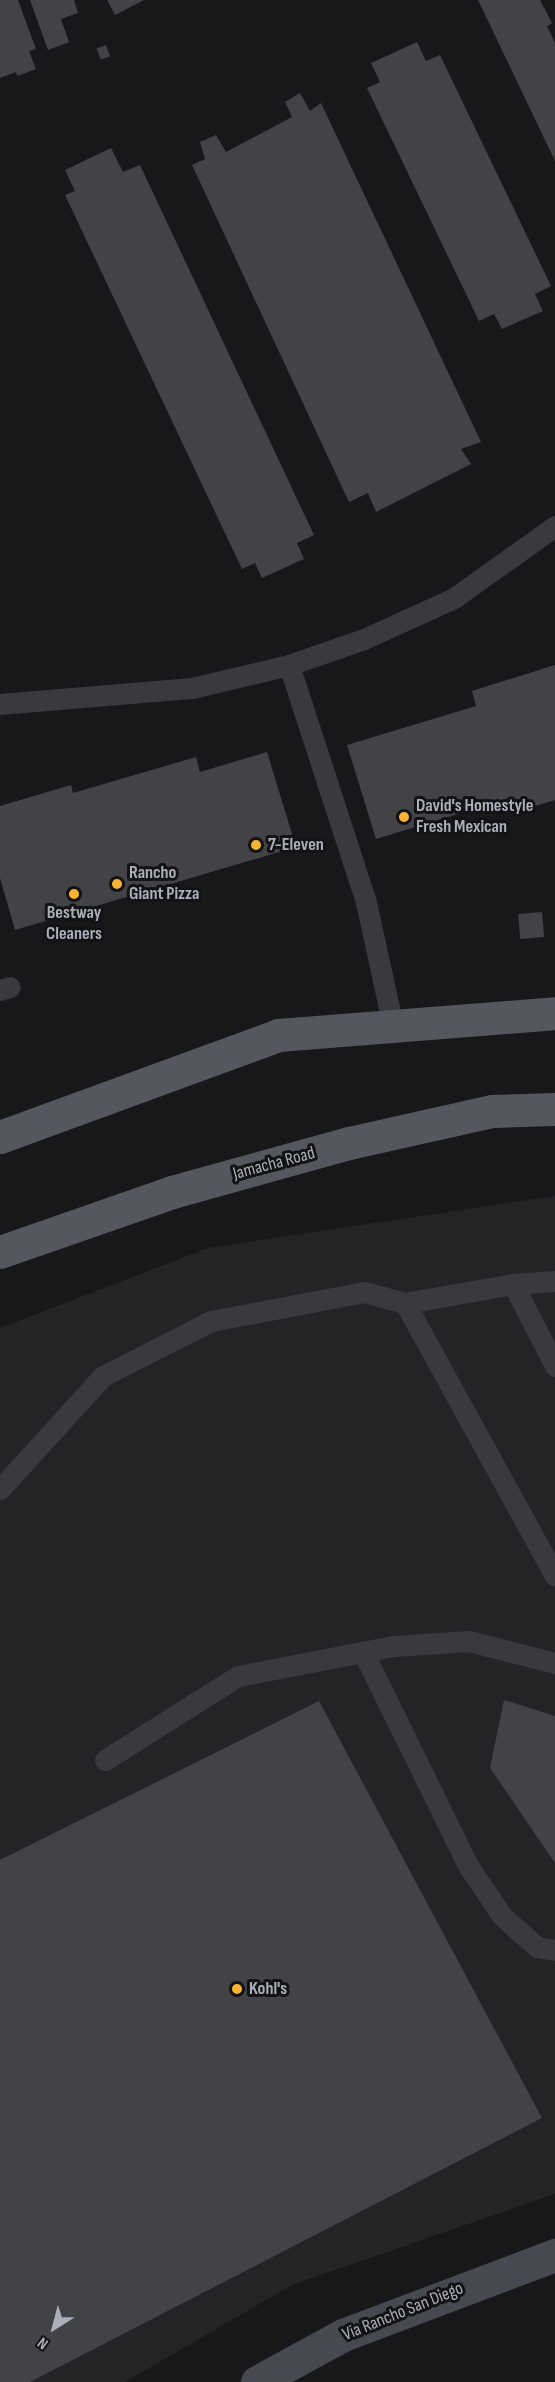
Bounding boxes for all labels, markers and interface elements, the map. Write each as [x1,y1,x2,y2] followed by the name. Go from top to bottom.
[416,796,533,838] place label: David's Homestyle Fresh Mexican
[397,810,411,824] marker: David's Homestyle Fresh Mexican
[268,834,324,856] place label: 7-Eleven
[249,838,263,852] marker: 7-Eleven
[129,863,199,906] place label: Rancho Giant Pizza
[110,877,124,891] marker: Rancho Giant Pizza
[67,887,81,901] marker: Bestway Cleaners
[46,903,102,946] place label: Bestway Cleaners
[231,1143,317,1185] street label: Jamacha Road
[249,1978,287,2000] place label: Kohl's
[230,1982,244,1996] marker: Kohl's
[339,2278,467,2346] street label: Via Rancho San Diego
[24,2298,84,2358] north arrow
[34,2333,52,2353] text: N

